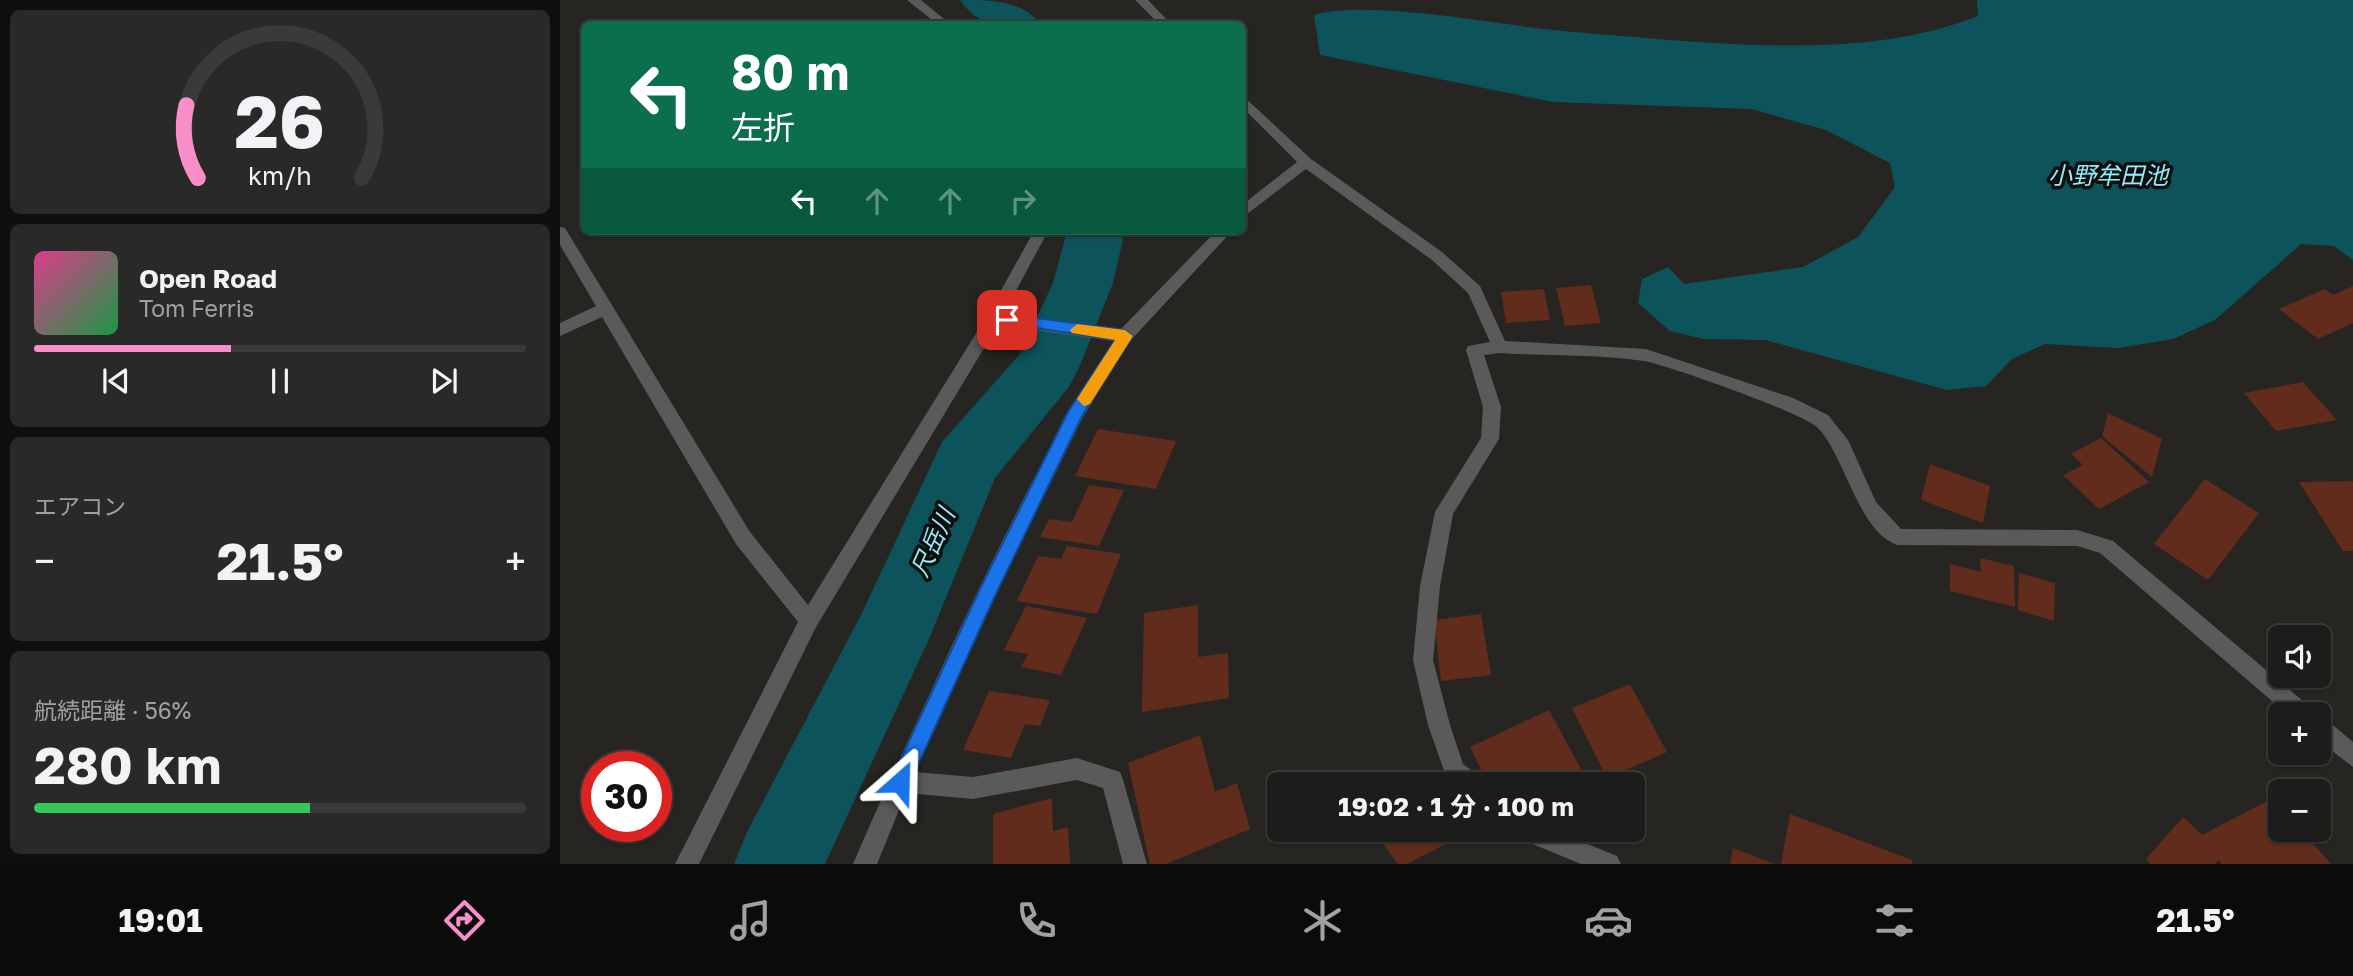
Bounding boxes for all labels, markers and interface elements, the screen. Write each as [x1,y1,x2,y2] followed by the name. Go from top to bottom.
[731,42,849,101] text: 80 m
[616,49,707,140] icon: left
[235,77,325,164] text: 26
[731,108,795,146] text: 左折
[248,160,312,191] text: km/h
[2048,160,2170,189] water label: 小野牟田池
[785,182,823,220] icon: left
[858,182,896,220] icon: ahead
[931,182,969,220] icon: ahead
[1004,182,1042,220] icon: right
[139,263,277,294] text: Open Road
[977,290,1037,350] pin
[139,294,254,322] text: Tom Ferris
[988,301,1026,339] icon: arrive
[97,362,135,400] icon: previous
[261,362,299,400] icon: pause
[425,362,463,400] icon: next
[34,492,126,520] text: エアコン
[904,500,961,581] water label: 尺岳川
[216,529,344,591] text: 21.5°
[34,538,55,583] text: −
[505,538,526,583] text: +
[2268,625,2331,842] map controls
[2268,625,2331,688] button: sound
[34,696,191,724] text: 航続距離 · 56%
[2268,702,2331,765] button: +
[34,733,221,795] text: 280 km
[863,745,937,819] position arrow
[581,751,672,842] speed limit sign: 30
[2268,779,2331,842] button: −
[1338,791,1574,822] text: 19:02 · 1 分 · 100 m
[440,896,489,945] icon: directions
[726,896,775,945] icon: music
[1012,896,1061,945] icon: phone
[1298,896,1347,945] icon: climate
[1584,896,1633,945] icon: car
[1870,896,1919,945] icon: filters
[119,901,203,939] text: 19:01
[2156,901,2234,939] text: 21.5°

